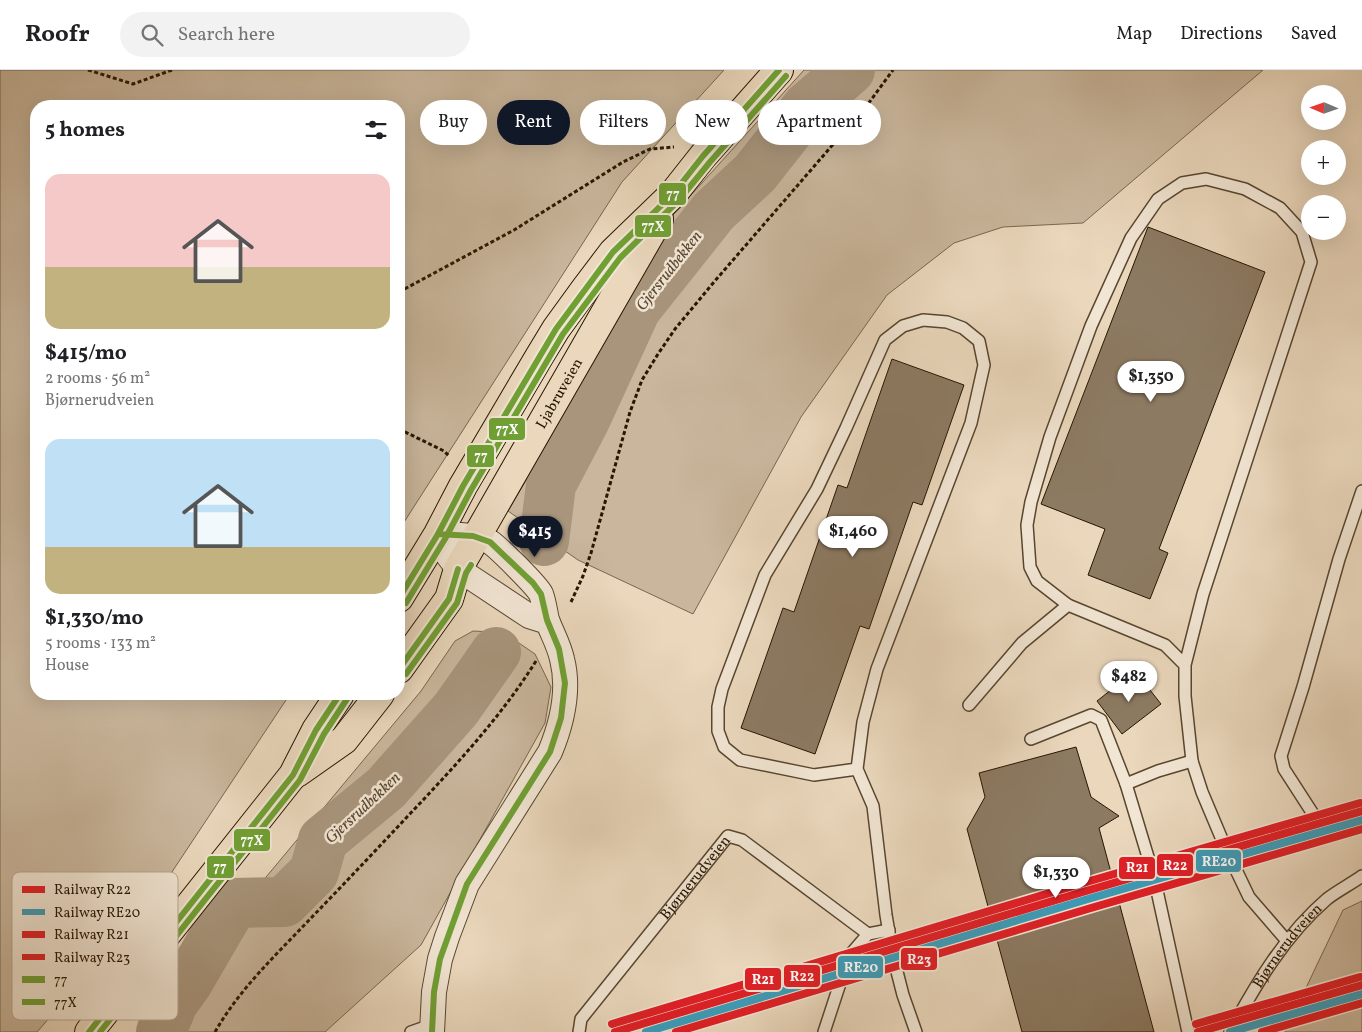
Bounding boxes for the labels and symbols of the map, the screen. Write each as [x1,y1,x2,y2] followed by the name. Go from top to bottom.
[1301,85,1346,130] north arrow
[658,182,687,206] line badge: 77
[666,186,680,205] text: 77
[634,214,672,238] line badge: 77X
[641,218,665,237] text: 77X
[631,227,708,316] water label: Gjersrudbekken
[532,355,589,433] street label: Ljabruveien
[1110,360,1192,403] pin: $1,350
[488,417,526,441] line badge: 77X
[495,421,519,440] text: 77X
[466,444,495,468] line badge: 77
[474,448,488,467] text: 77
[505,516,565,558] pin: $415
[812,516,894,558] pin: $1,460
[1099,660,1159,703] pin: $482
[321,768,406,849] water label: Gjersrudbekken
[233,828,271,852] line badge: 77X
[240,832,264,851] text: 77X
[656,832,736,925] street label: Bjørnerudveien
[1195,849,1242,873] line badge: RE20
[1156,853,1194,877] line badge: R22
[1202,853,1237,872] text: RE20
[206,855,235,879] line badge: 77
[1015,856,1097,899] pin: $1,330
[1118,856,1156,880] line badge: R21
[1163,857,1187,876] text: R22
[213,859,227,878] text: 77
[1126,859,1148,878] text: R21
[12,872,178,1020] legend
[54,881,131,900] text: Railway R22
[1248,899,1328,993] street label: Bjørnerudveien
[54,904,140,923] text: Railway RE20
[54,926,129,945] text: Railway R21
[900,947,938,971] line badge: R23
[54,949,130,968] text: Railway R23
[907,951,931,970] text: R23
[837,955,884,979] line badge: RE20
[844,959,879,978] text: RE20
[783,964,821,988] line badge: R22
[744,967,782,991] line badge: R21
[790,968,814,987] text: R22
[54,971,68,990] text: 77
[752,971,774,990] text: R21
[54,994,77,1013] text: 77X

